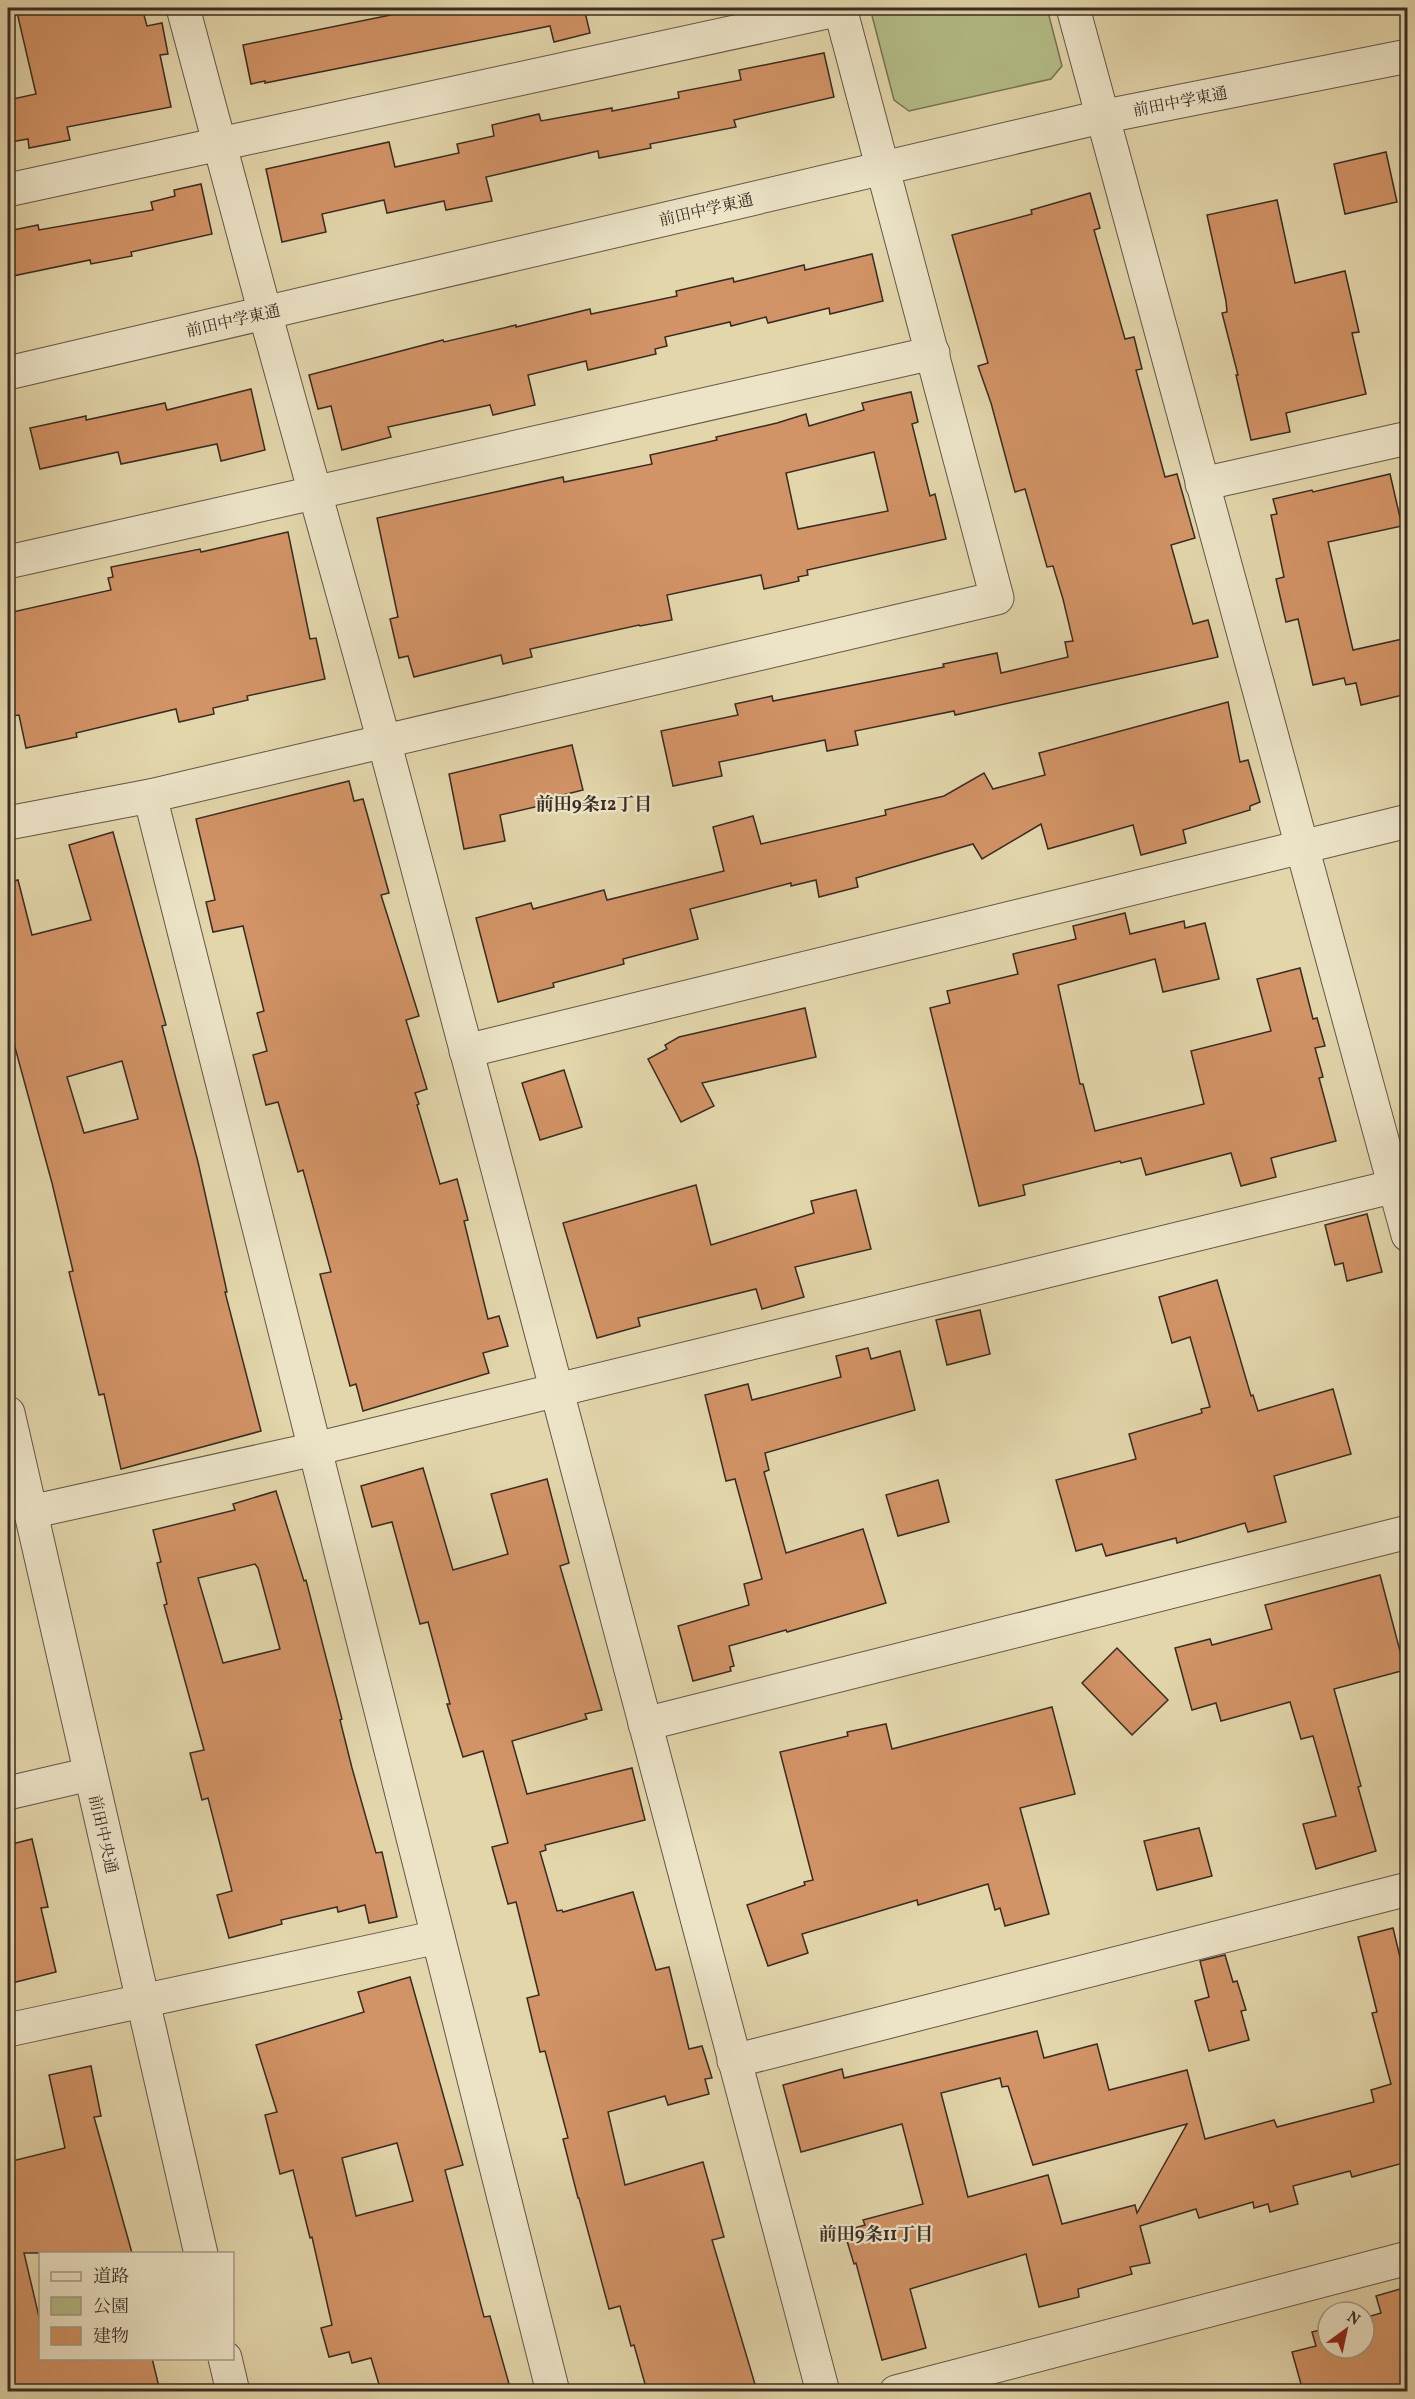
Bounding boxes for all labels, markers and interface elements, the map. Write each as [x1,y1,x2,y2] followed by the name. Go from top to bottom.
[1131,83,1230,123] street label: 前田中学東通
[657,189,756,232] street label: 前田中学東通
[184,300,283,343] street label: 前田中学東通
[536,793,652,818] district label: 前田9条12丁目
[82,1793,122,1876] street label: 前田中央通
[819,2223,933,2248] district label: 前田9条11丁目
[39,2252,234,2360] legend
[93,2265,129,2290] text: 道路
[93,2295,129,2320] text: 公園
[1316,2300,1376,2360] north arrow
[1342,2307,1364,2332] text: N
[93,2325,129,2350] text: 建物

